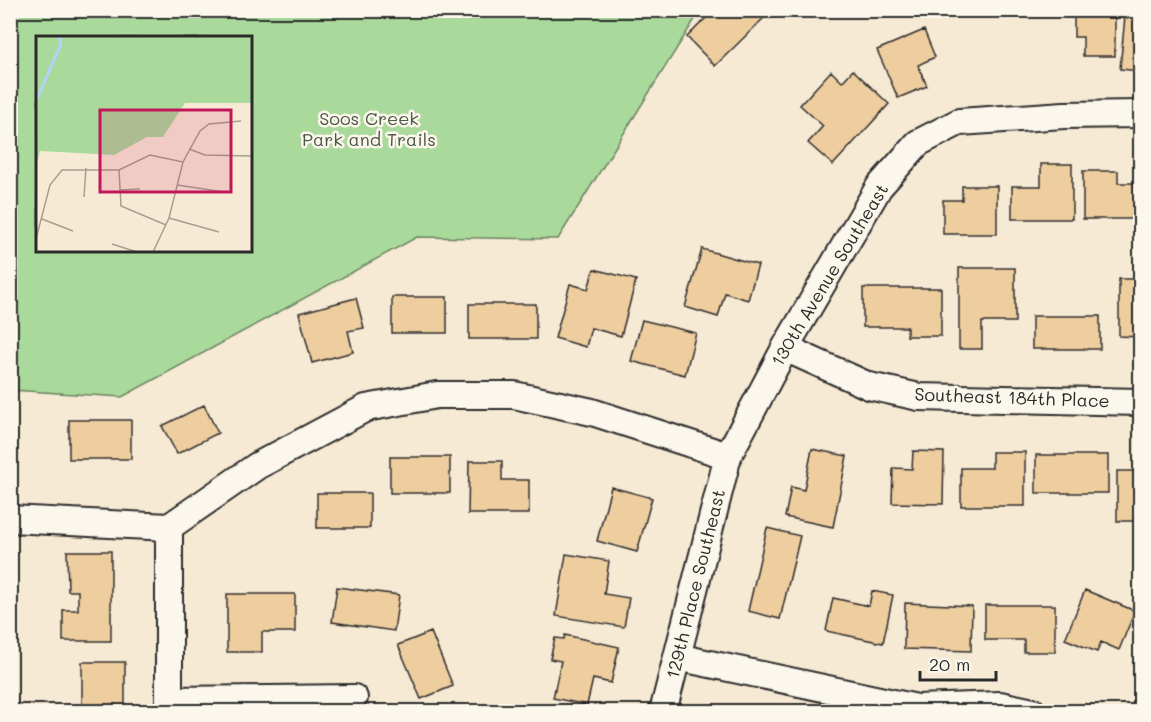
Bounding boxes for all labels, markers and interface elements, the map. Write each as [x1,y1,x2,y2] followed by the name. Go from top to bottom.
[36,36,252,252] inset map
[302,106,436,151] park label: Soos Creek Park and Trails
[765,179,893,370] street label: 130th Avenue Southeast
[914,382,1110,412] street label: Southeast 184th Place
[660,486,730,681] street label: 129th Place Southeast
[920,644,996,682] scale bar
[929,652,970,676] text: 20 m

